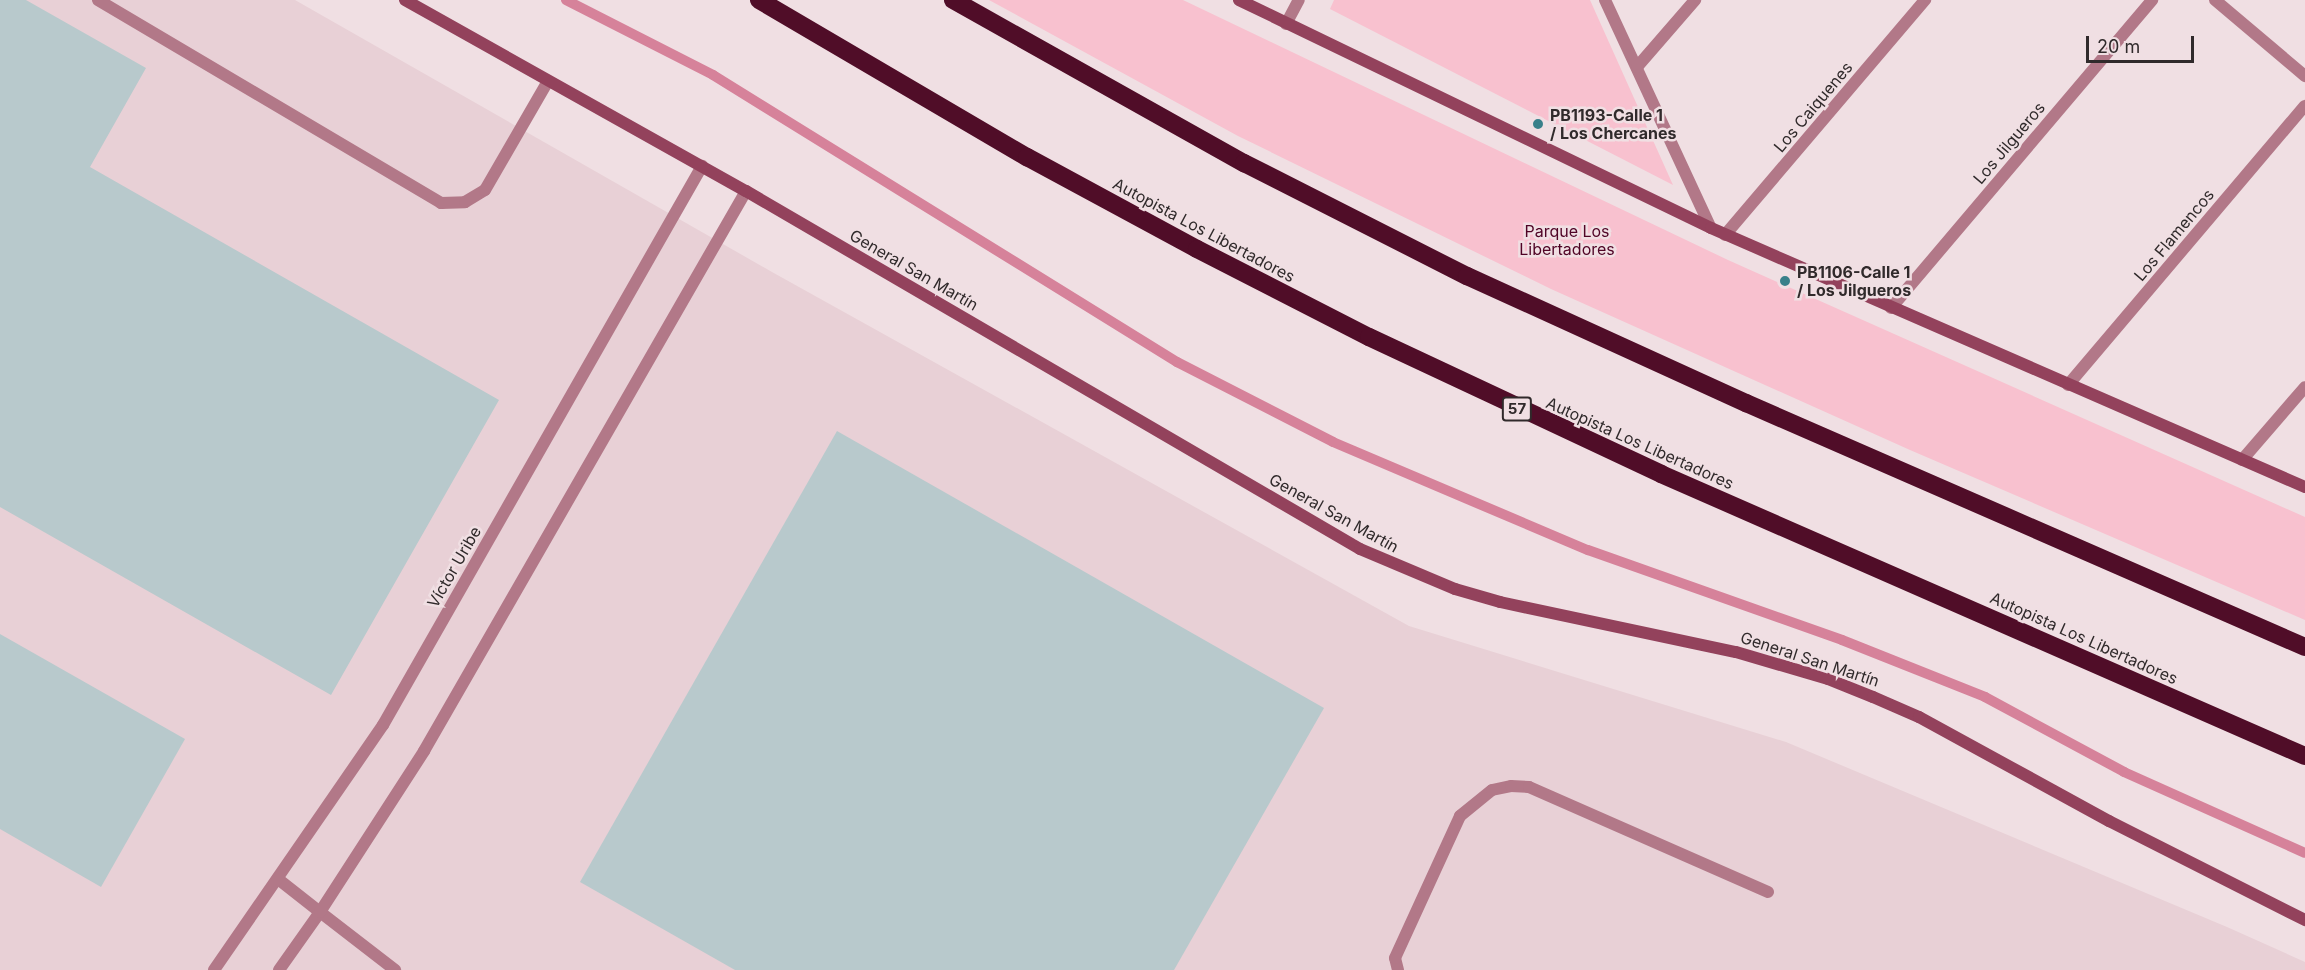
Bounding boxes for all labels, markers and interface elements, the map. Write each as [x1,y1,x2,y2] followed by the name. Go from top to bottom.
[2089,24,2197,62] scale bar
[2097,36,2140,57] text: 20 m
[1770,58,1856,156] street label: Los Caiquenes
[1969,98,2049,188] street label: Los Jilgueros
[1550,105,1676,143] place label: PB1193-Calle 1 / Los Chercanes
[1531,117,1545,131] marker: PB1193-Calle 1 / Los Chercanes
[1110,174,1298,286] street label: Autopista Los Libertadores
[2130,185,2218,285] street label: Los Flamencos
[1519,221,1615,259] park label: Parque Los Libertadores
[846,225,982,315] street label: General San Martín
[1797,262,1911,300] place label: PB1106-Calle 1 / Los Jilgueros
[1778,274,1792,288] marker: PB1106-Calle 1 / Los Jilgueros
[1543,393,1737,493] street label: Autopista Los Libertadores
[1500,397,1534,421] road number: 57
[1266,469,1402,557] street label: General San Martín
[423,523,485,611] street label: Víctor Uribe
[1987,588,2181,688] street label: Autopista Los Libertadores
[1738,627,1882,691] street label: General San Martín

